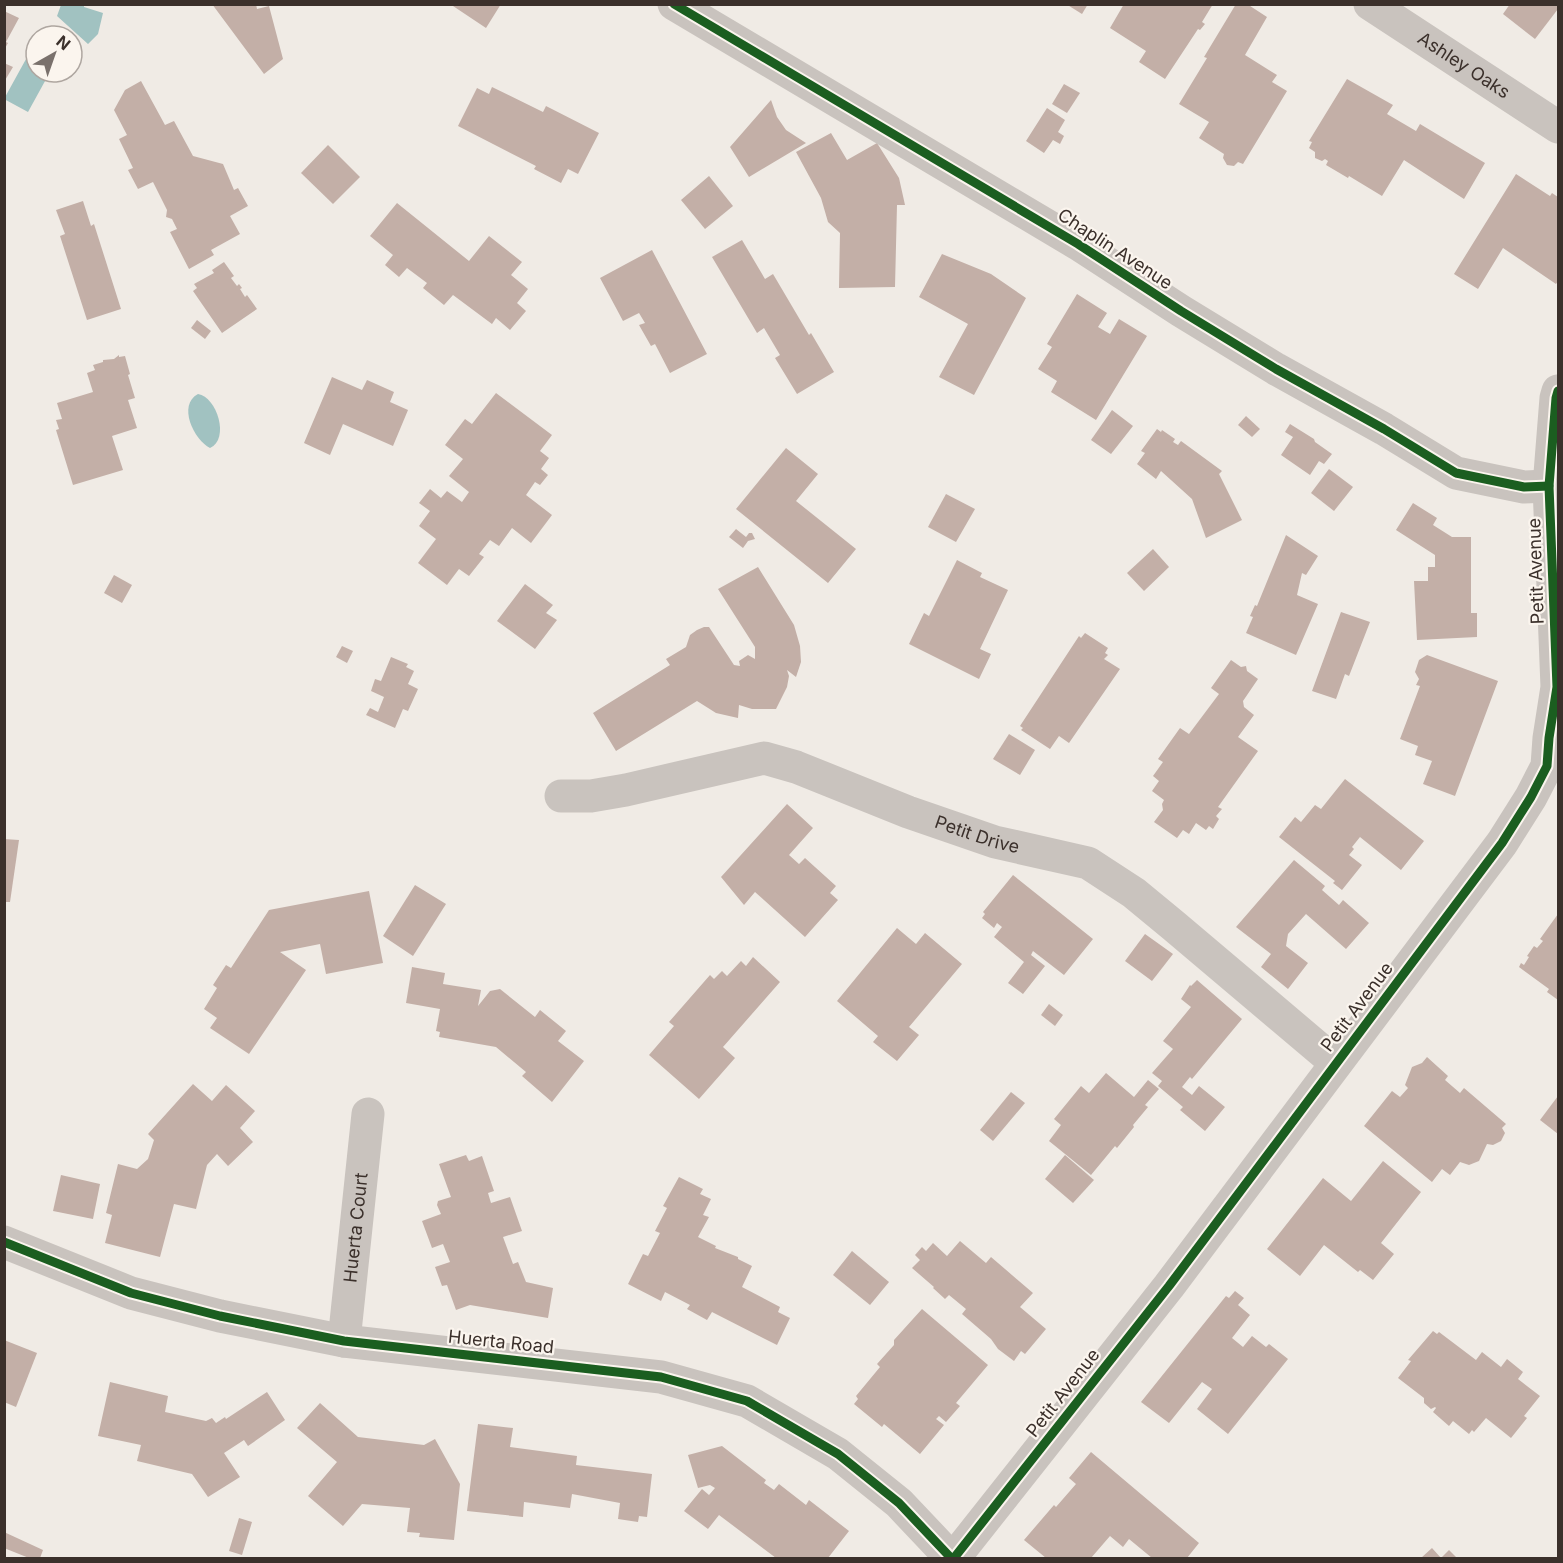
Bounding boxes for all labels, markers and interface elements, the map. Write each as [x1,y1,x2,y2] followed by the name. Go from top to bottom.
[24,24,84,84] north arrow
[1414,27,1514,103] street label: Ashley Oaks
[53,31,75,54] text: N
[1054,204,1177,293] street label: Chaplin Avenue
[1523,518,1548,625] street label: Petit Avenue
[932,811,1022,857] street label: Petit Drive
[1316,958,1397,1055] street label: Petit Avenue
[339,1172,372,1284] street label: Huerta Court
[447,1326,555,1357] street label: Huerta Road
[1022,1344,1104,1441] street label: Petit Avenue

